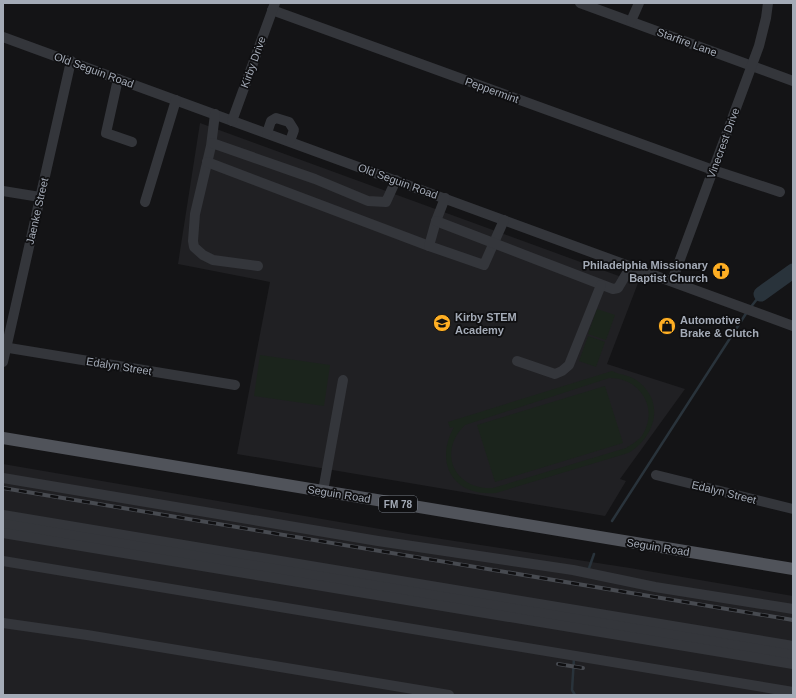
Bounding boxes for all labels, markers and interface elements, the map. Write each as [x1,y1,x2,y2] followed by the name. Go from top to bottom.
[655,26,719,58] street label: Starfire Lane
[238,35,268,89] street label: Kirby Drive
[53,50,135,90] street label: Old Seguin Road
[464,75,520,105] street label: Peppermint
[705,106,741,180] street label: Vinecrest Drive
[357,161,439,201] street label: Old Seguin Road
[24,177,50,245] street label: Jaenke Street
[583,259,709,284] place label: Philadelphia Missionary Baptist Church
[711,261,731,281] church icon: Philadelphia Missionary Baptist Church
[455,311,517,336] place label: Kirby STEM Academy
[432,313,452,333] school or university icon: Kirby STEM Academy
[680,314,759,339] place label: Automotive Brake & Clutch
[657,316,677,336] shop icon: Automotive Brake & Clutch
[85,355,153,377] street label: Edalyn Street
[691,478,757,506] street label: Edalyn Street
[307,483,371,505] street label: Seguin Road
[379,496,417,512] road number: FM 78
[626,536,690,558] street label: Seguin Road

